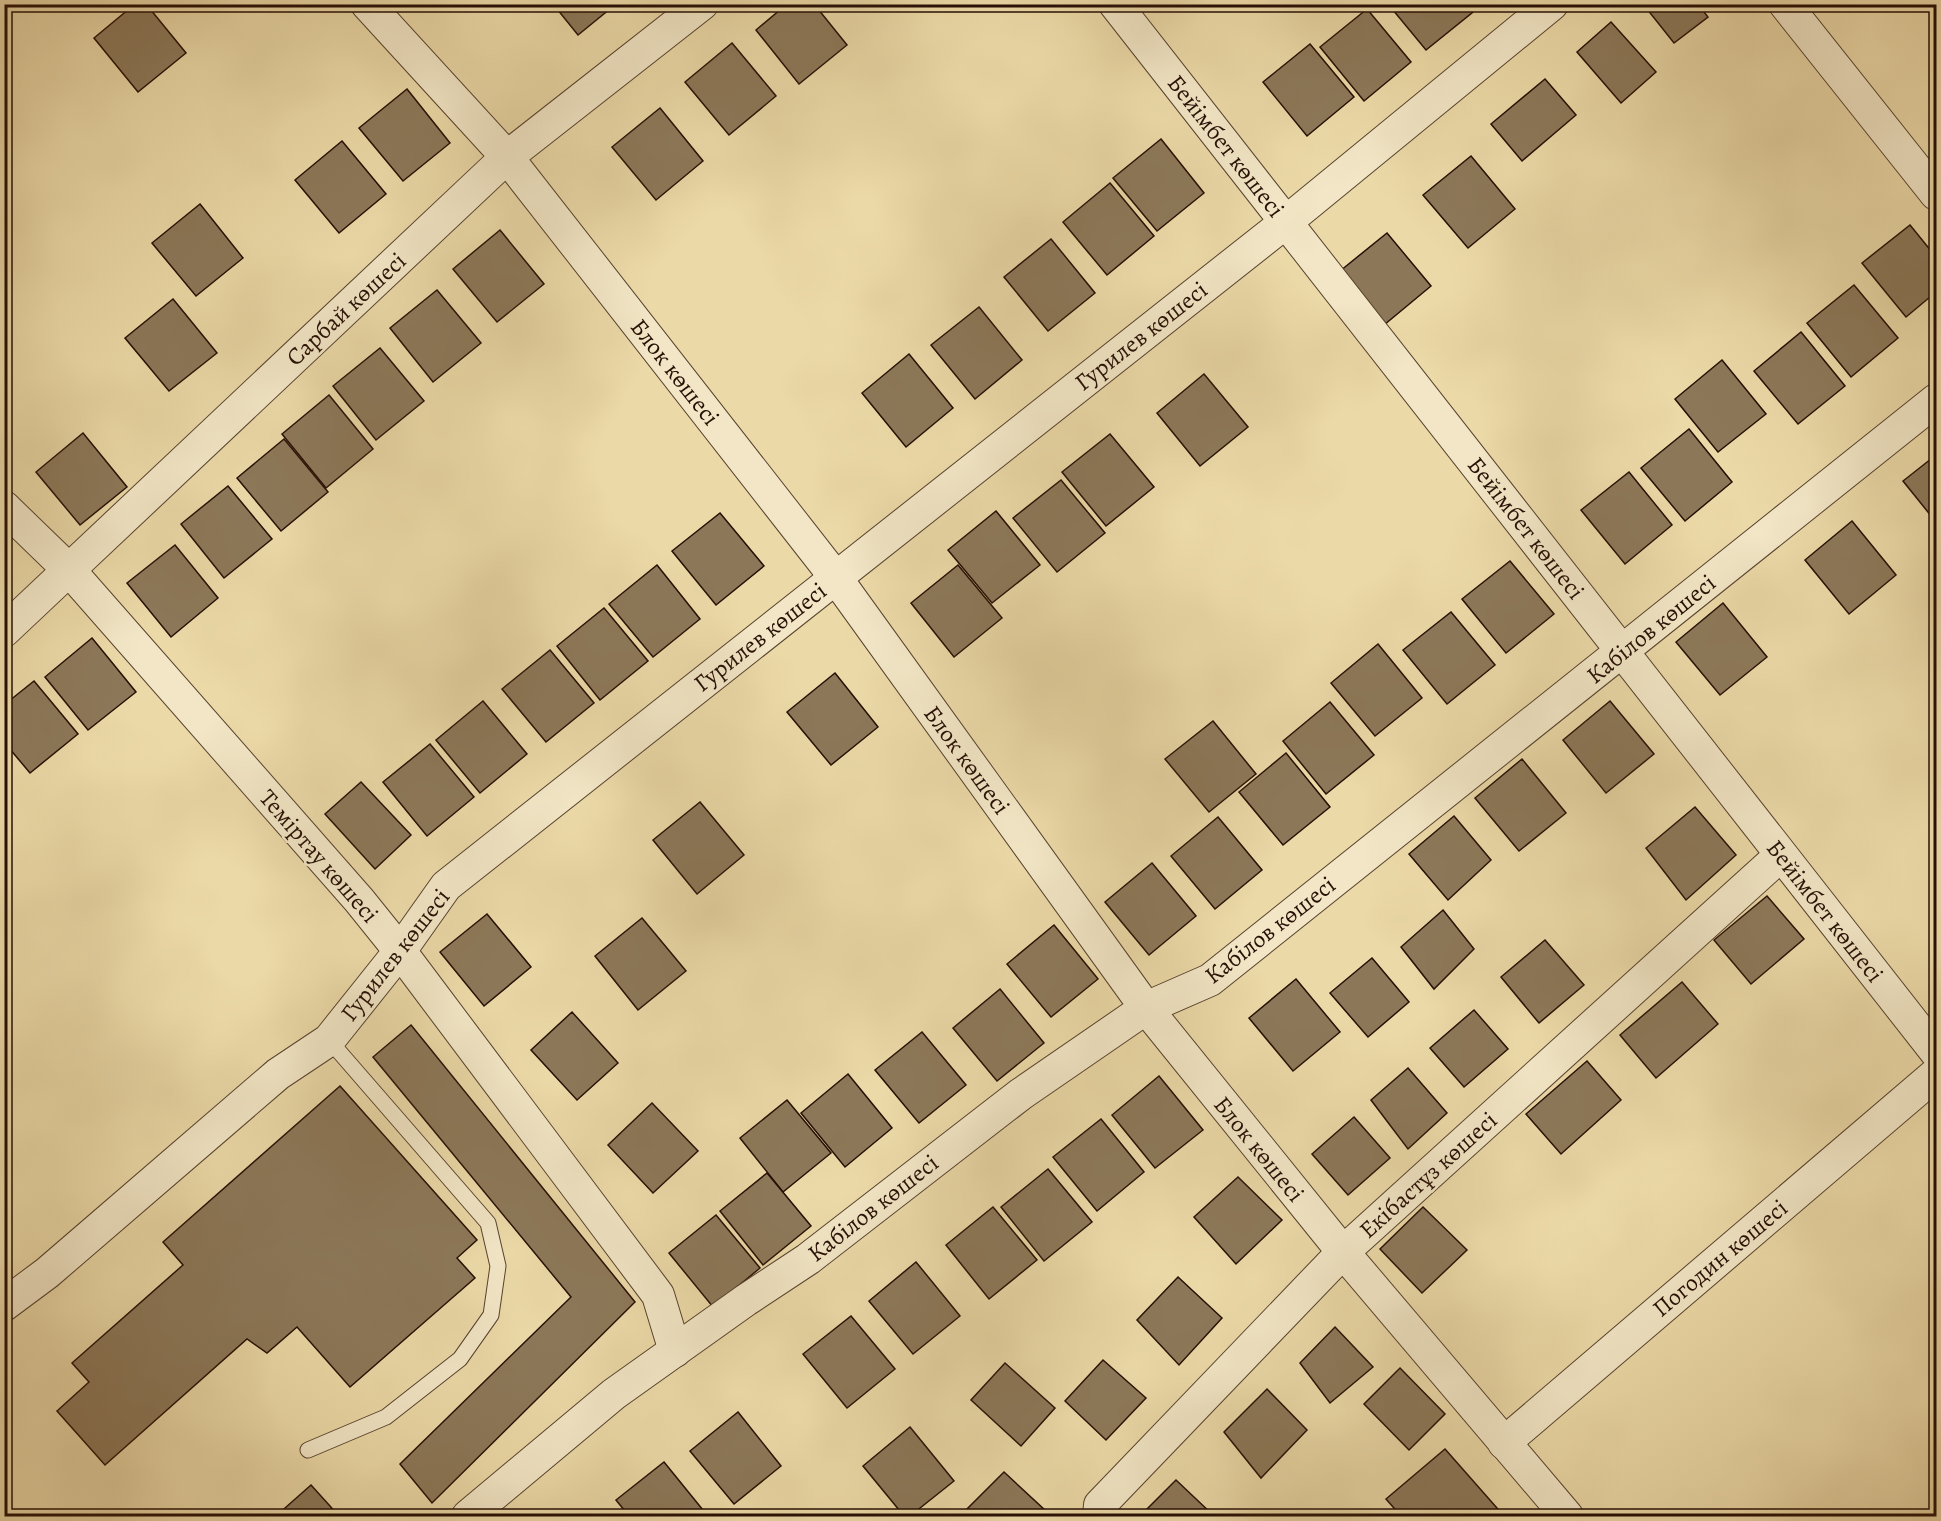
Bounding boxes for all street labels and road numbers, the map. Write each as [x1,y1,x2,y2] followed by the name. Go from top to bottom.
[1160,68,1292,224] street label: Бейімбет көшесі
[279,245,413,373] street label: Сарбай көшесі
[1068,274,1214,398] street label: Гурилев көшесі
[623,312,727,432] street label: Блок көшесі
[1460,450,1592,606] street label: Бейімбет көшесі
[1580,567,1722,691] street label: Кабілов көшесі
[687,575,833,699] street label: Гурилев көшесі
[917,699,1017,821] street label: Блок көшесі
[252,783,386,929] street label: Теміртау көшесі
[1759,833,1891,989] street label: Бейімбет көшесі
[1198,869,1342,991] street label: Кабілов көшесі
[333,882,457,1028] street label: Гурилев көшесі
[1206,1089,1312,1209] street label: Блок көшесі
[1352,1104,1504,1246] street label: Екібастұз көшесі
[801,1147,945,1269] street label: Кабілов көшесі
[1646,1192,1794,1324] street label: Погодин көшесі

